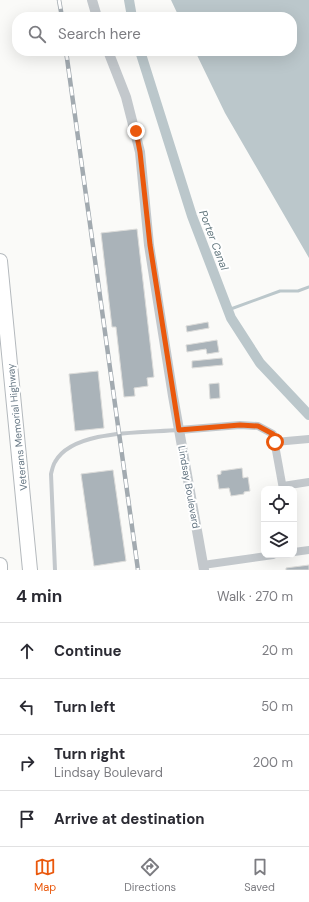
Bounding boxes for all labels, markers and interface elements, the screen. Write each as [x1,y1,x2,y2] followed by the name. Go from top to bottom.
[12,12,297,56] search box
[26,23,48,45] icon: search
[58,24,141,44] text: Search here
[127,122,145,140] route end
[196,208,232,273] water label: Porter Canal
[4,362,30,491] street label: Veterans Memorial Highway
[266,433,284,451] route start
[175,445,203,529] street label: Lindsay Boulevard
[261,486,297,558] map controls
[261,486,297,522] button: locate
[261,522,297,558] button: layers
[16,585,62,607] text: 4 min
[217,588,293,605] text: Walk · 270 m
[16,640,38,662] icon: ahead
[54,641,122,661] text: Continue
[262,642,293,659] text: 20 m
[16,696,38,718] icon: left
[54,697,115,717] text: Turn left
[261,698,293,715] text: 50 m
[54,744,125,764] text: Turn right
[16,752,38,774] icon: right
[253,754,293,771] text: 200 m
[54,764,163,781] text: Lindsay Boulevard
[16,808,38,830] icon: arrive
[54,809,205,829] text: Arrive at destination
[34,856,56,894] tab: Map
[124,856,176,894] tab: Directions
[244,856,275,894] tab: Saved

